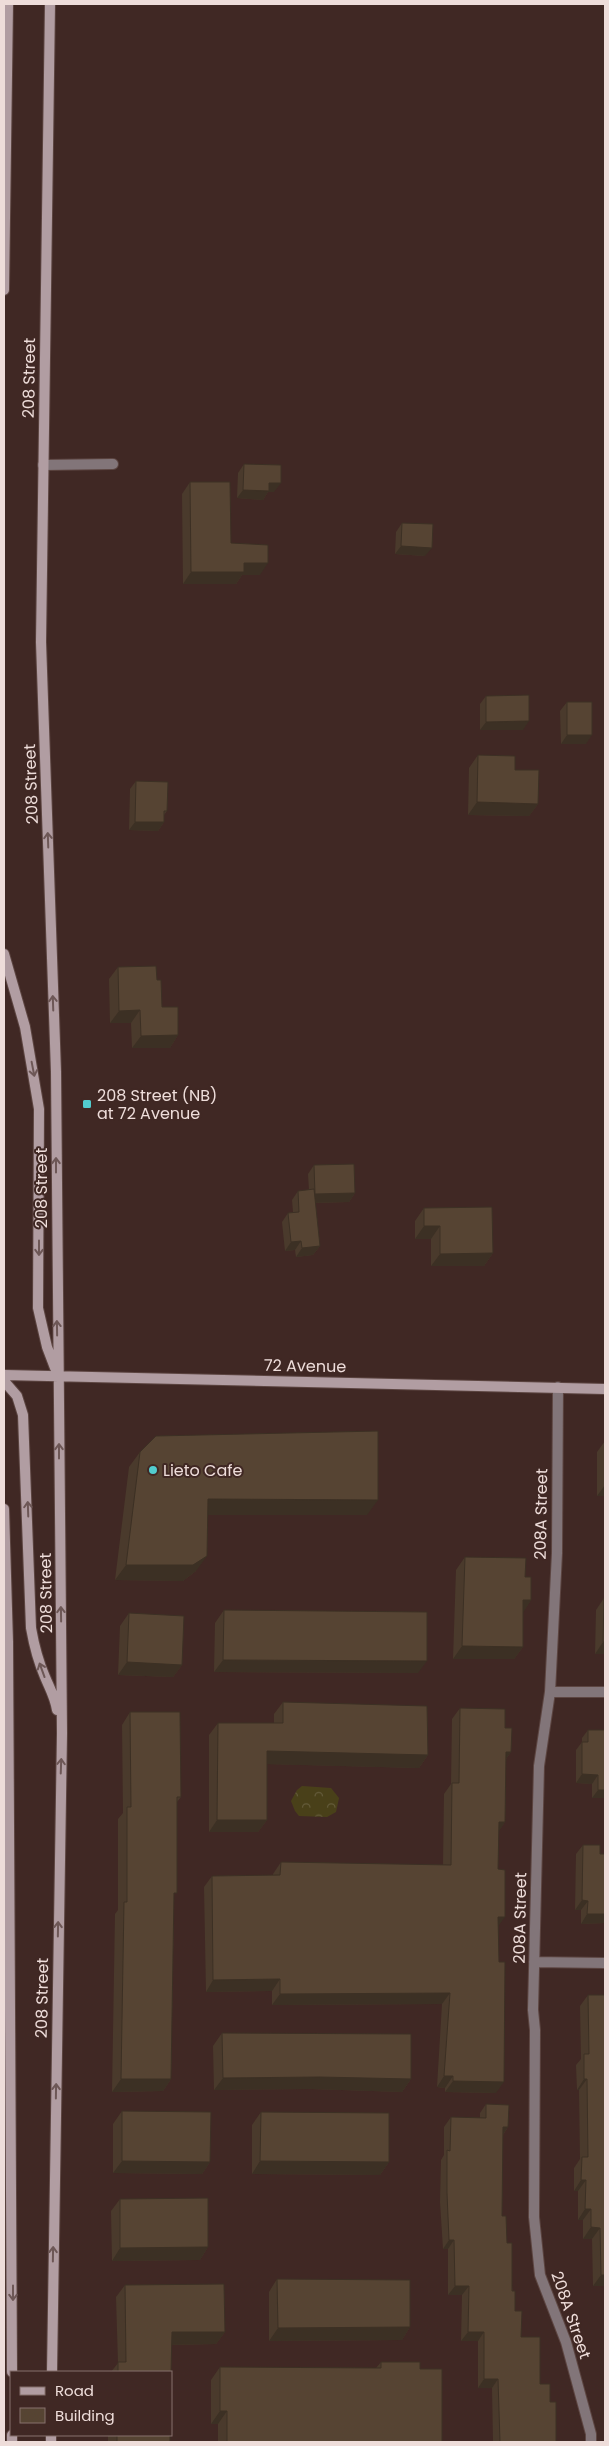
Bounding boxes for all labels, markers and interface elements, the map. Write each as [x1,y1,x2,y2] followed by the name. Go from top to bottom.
[17,337,41,418] street label: 208 Street
[18,743,44,825] street label: 208 Street
[43,833,52,849] one-way arrow
[49,995,58,1011] one-way arrow
[29,1060,39,1076] one-way arrow
[97,1084,217,1125] place label: 208 Street (NB) at 72 Avenue
[81,1098,93,1110] marker: 208 Street (NB) at 72 Avenue
[30,1148,53,1228] street label: 208 Street
[51,1157,61,1174] one-way arrow
[34,1240,44,1256] one-way arrow
[52,1320,62,1336] one-way arrow
[264,1354,346,1378] street label: 72 Avenue
[54,1444,64,1460] one-way arrow
[163,1459,243,1482] place label: Lieto Cafe
[147,1464,159,1476] marker: Lieto Cafe
[529,1468,553,1560] street label: 208A Street
[23,1501,32,1517] one-way arrow
[34,1552,58,1633] street label: 208 Street
[56,1606,66,1622] one-way arrow
[37,1663,46,1678] one-way arrow
[56,1758,66,1774] one-way arrow
[508,1872,532,1964] street label: 208A Street
[53,1921,63,1937] one-way arrow
[30,1957,54,2038] street label: 208 Street
[51,2083,61,2100] one-way arrow
[48,2246,58,2262] one-way arrow
[545,2268,597,2362] street label: 208A Street
[8,2284,18,2300] one-way arrow
[10,2371,172,2436] legend
[55,2380,94,2401] text: Road
[55,2405,115,2426] text: Building

